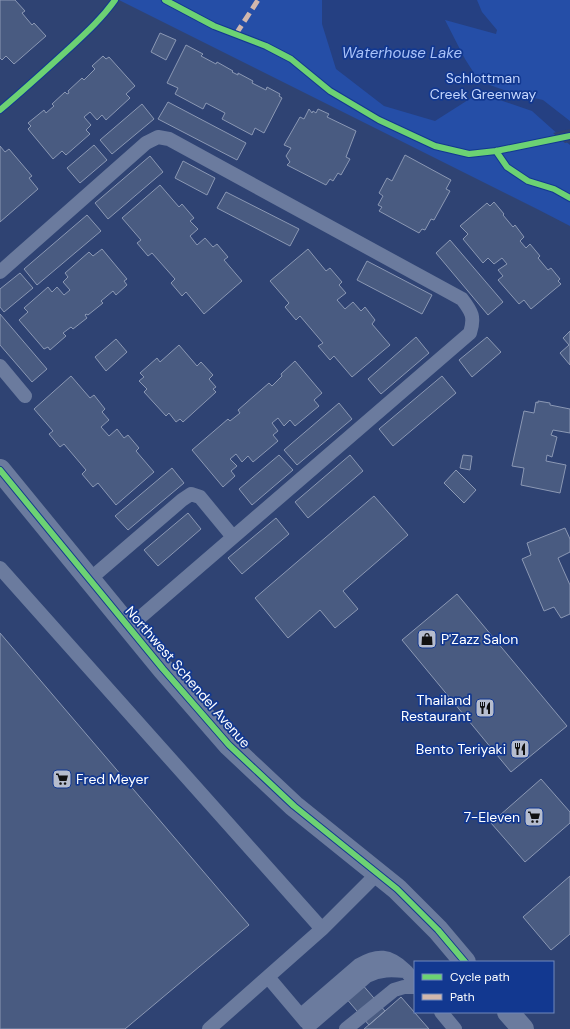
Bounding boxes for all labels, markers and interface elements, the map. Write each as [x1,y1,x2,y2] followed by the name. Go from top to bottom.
[342,43,463,63] water label: Waterhouse Lake
[430,69,537,103] park label: Schlottman Creek Greenway
[121,602,255,752] street label: Northwest Schendel Avenue
[416,628,438,650] shop icon: P'Zazz Salon
[441,630,518,648] place label: P'Zazz Salon
[401,691,471,725] place label: Thailand Restaurant
[474,697,496,719] restaurant icon: Thailand Restaurant
[509,738,531,760] restaurant icon: Bento Teriyaki
[416,740,506,758] place label: Bento Teriyaki
[51,768,73,790] supermarket icon: Fred Meyer
[76,770,149,788] place label: Fred Meyer
[523,806,545,828] supermarket icon: 7-Eleven
[464,808,520,826] place label: 7-Eleven
[414,961,554,1013] legend
[450,969,510,985] text: Cycle path
[450,989,475,1005] text: Path

